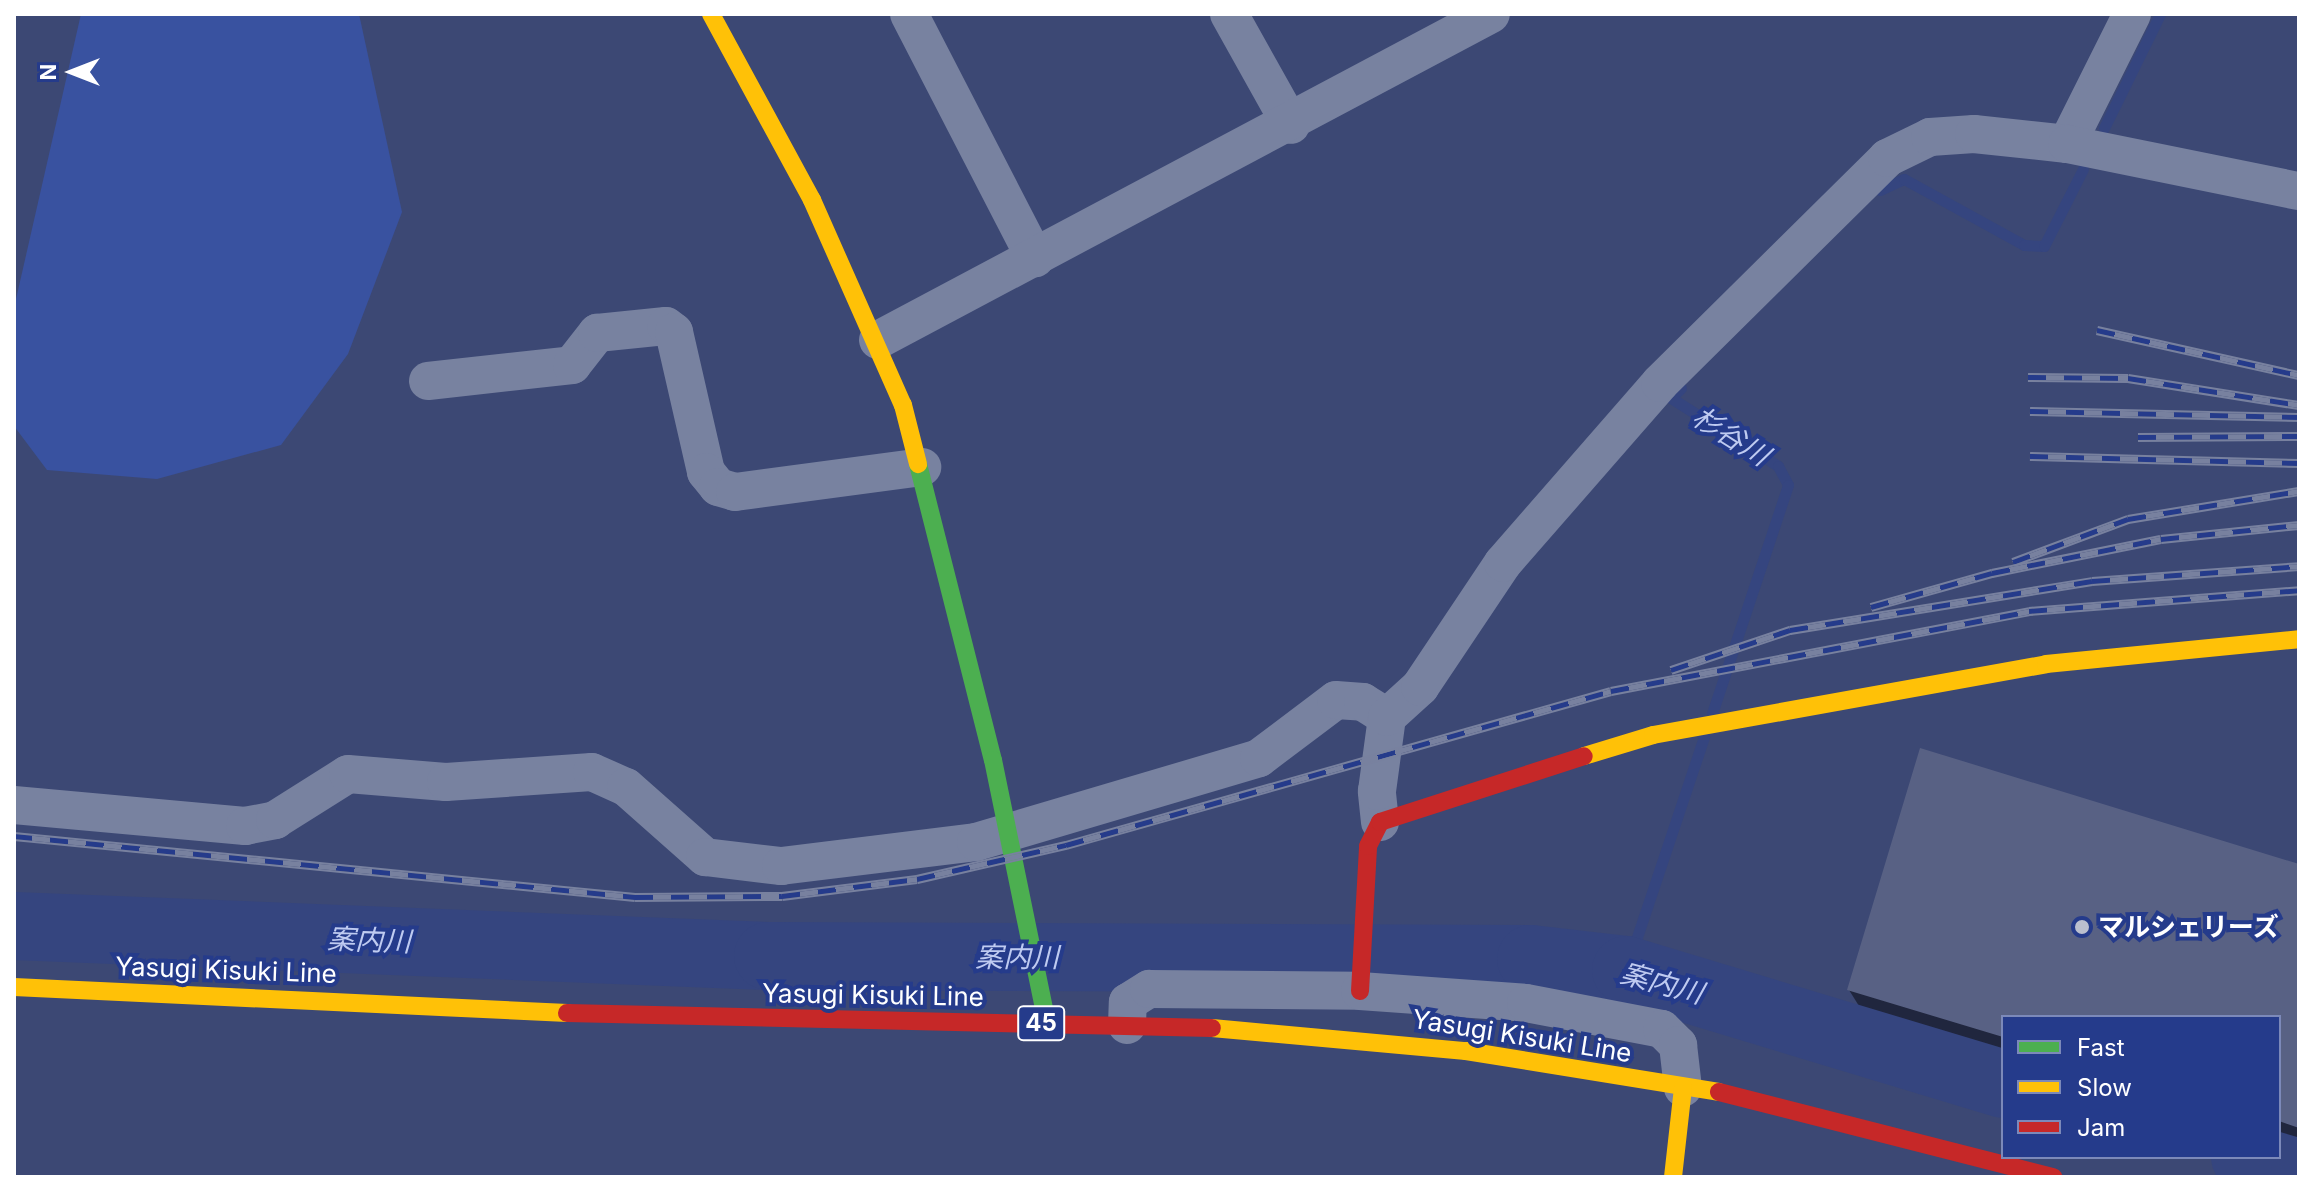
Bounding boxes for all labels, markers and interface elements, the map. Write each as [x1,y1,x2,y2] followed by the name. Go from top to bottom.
[32,32,112,112] north arrow
[35,64,61,80] text: N
[1686,399,1776,473] water label: 杉谷川
[2098,911,2280,943] place label: マルシェリーズ
[2073,918,2091,936] marker: マルシェリーズ
[326,922,412,958] water label: 案内川
[975,940,1059,974] water label: 案内川
[115,951,337,989] street label: Yasugi Kisuki Line
[1617,956,1707,1010] water label: 案内川
[762,977,984,1013] street label: Yasugi Kisuki Line
[1017,1003,1065,1043] road number: 45
[1410,1003,1634,1069] street label: Yasugi Kisuki Line
[2001,1015,2281,1159] legend
[2077,1033,2125,1062] text: Fast
[2077,1073,2132,1102] text: Slow
[2077,1113,2125,1142] text: Jam

